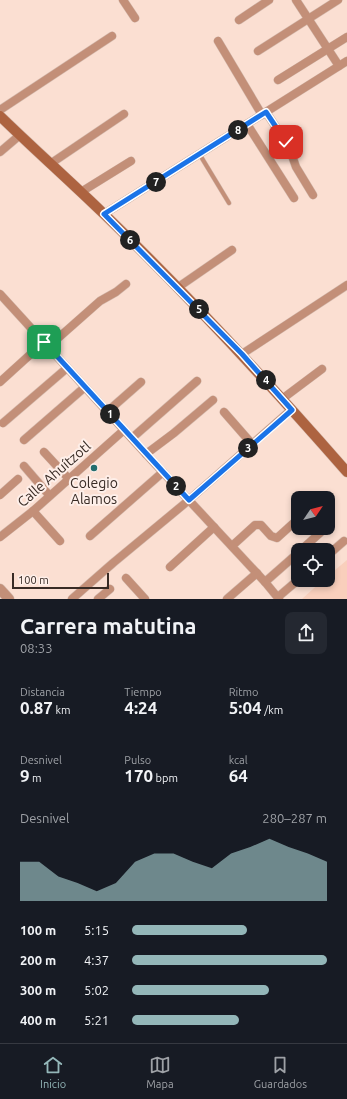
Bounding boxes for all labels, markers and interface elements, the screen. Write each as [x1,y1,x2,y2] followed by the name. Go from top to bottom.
[228,120,248,140] pin: 8
[235,124,241,136] text: 8
[269,125,303,159] pin
[275,131,297,153] icon: check
[146,172,166,192] pin: 7
[153,176,159,188] text: 7
[120,230,140,250] pin: 6
[127,234,133,246] text: 6
[189,299,209,319] pin: 5
[196,303,202,315] text: 5
[27,325,61,359] pin
[33,331,55,353] icon: arrive
[256,370,276,390] pin: 4
[263,374,269,386] text: 4
[100,404,120,424] pin: 1
[107,408,113,420] text: 1
[14,438,94,510] street label: Calle Ahuítzotl
[238,438,258,458] pin: 3
[245,442,251,454] text: 3
[89,463,99,473] marker: Colegio Alamos
[70,475,118,507] place label: Colegio Alamos
[166,476,186,496] pin: 2
[173,480,179,492] text: 2
[291,491,335,535] north arrow
[291,491,335,587] map controls
[291,543,335,587] button: locate
[12,571,109,590] scale bar
[18,574,49,586] text: 100 m
[285,612,327,654] button: share
[20,613,196,638] text: Carrera matutina
[20,641,53,655] text: 08:33
[20,686,65,698] text: Distancia
[124,686,162,698] text: Tiempo
[229,686,258,698] text: Ritmo
[20,698,53,717] text: 0.87
[124,698,157,717] text: 4:24
[229,698,262,717] text: 5:04
[53,704,71,716] text: km
[262,704,283,716] text: /km
[20,754,62,766] text: Desnivel
[124,754,151,766] text: Pulso
[229,754,248,766] text: kcal
[20,766,30,785] text: 9
[124,766,153,785] text: 170
[229,766,248,785] text: 64
[30,772,42,784] text: m
[153,772,178,784] text: bpm
[20,811,69,825] text: Desnivel
[262,811,327,825] text: 280–287 m
[20,923,56,937] text: 100 m
[84,923,109,937] text: 5:15
[20,953,56,967] text: 200 m
[84,953,109,967] text: 4:37
[20,983,56,997] text: 300 m
[84,983,109,997] text: 5:02
[20,1013,56,1027] text: 400 m
[84,1013,109,1027] text: 5:21
[40,1054,66,1090] tab: Inicio
[146,1054,174,1090] tab: Mapa
[254,1054,307,1090] tab: Guardados

